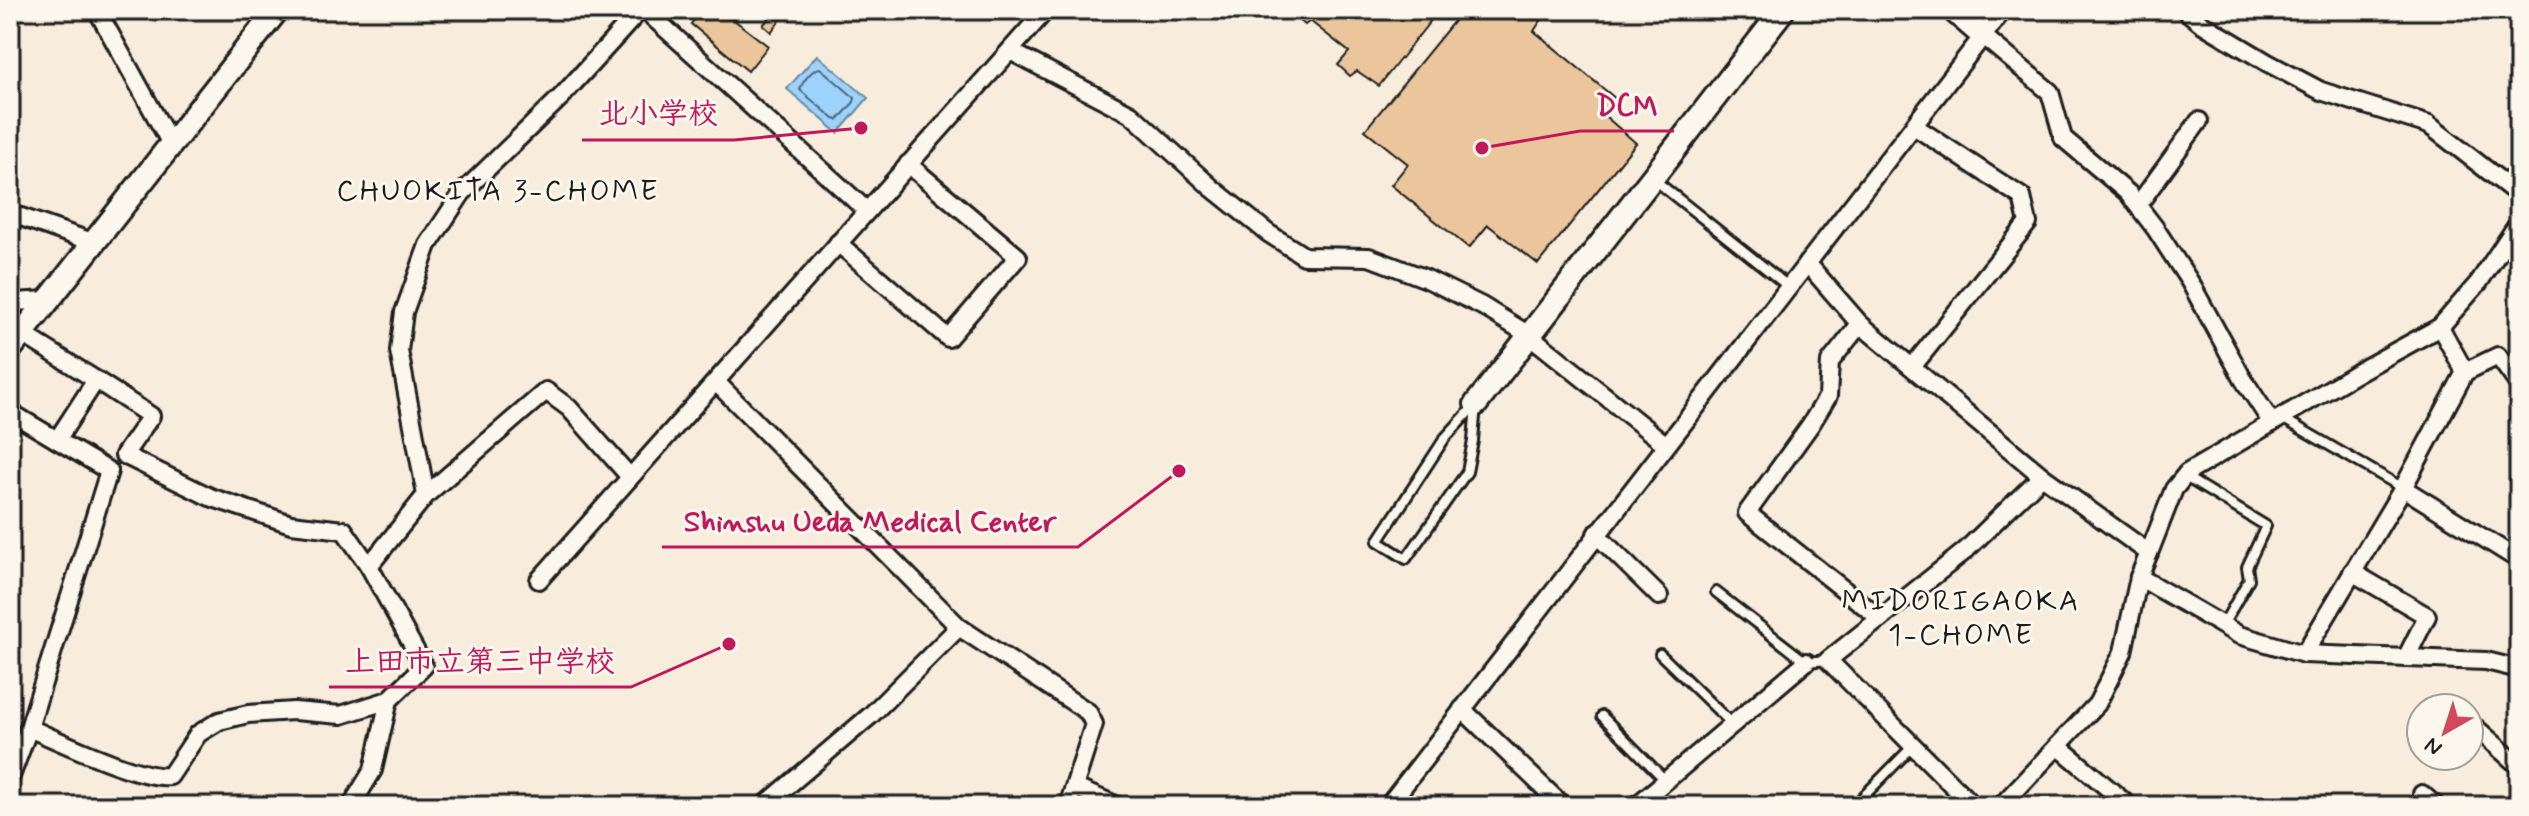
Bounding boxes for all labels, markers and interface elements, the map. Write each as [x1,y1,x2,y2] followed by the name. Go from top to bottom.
[1580,77,1674,131] callout: DCM
[582,86,734,140] callout: 北小学校
[1596,87,1658,126] text: DCM
[598,95,718,134] text: 北小学校
[336,172,660,211] district label: CHUOKITA 3-CHOME
[662,493,1078,547] callout: Shinshu Ueda Medical Center
[684,503,1057,542] text: Shinshu Ueda Medical Center
[1842,582,2080,655] district label: MIDORIGAOKA 1-CHOME
[329,633,631,687] callout: 上田市立第三中学校
[345,643,615,682] text: 上田市立第三中学校
[2405,692,2485,772] north arrow
[2419,730,2448,761] text: N

